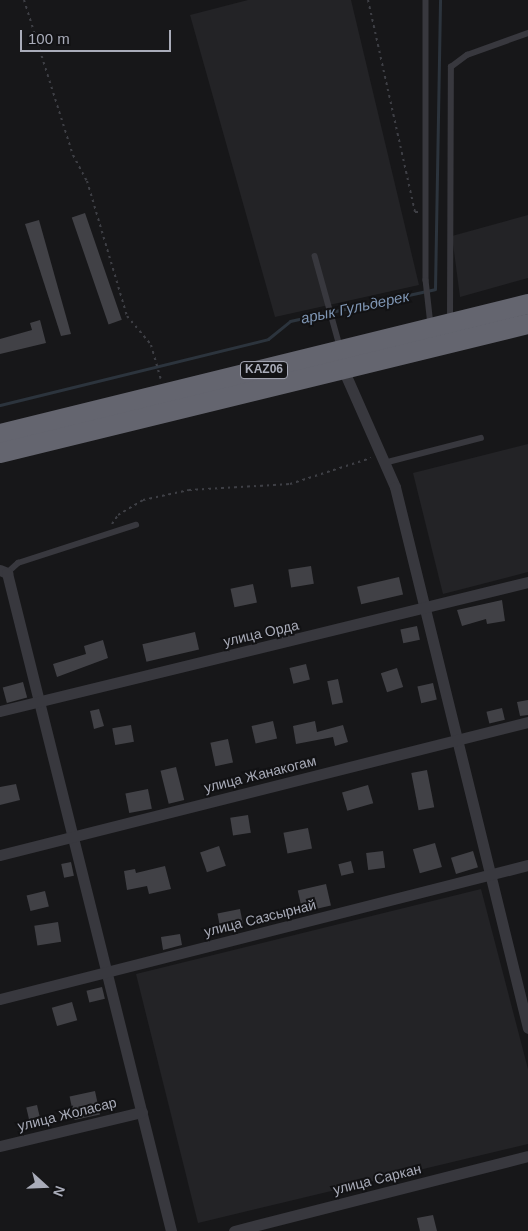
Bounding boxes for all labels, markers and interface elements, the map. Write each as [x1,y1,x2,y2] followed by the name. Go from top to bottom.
[22,20,174,52] scale bar
[28,30,70,47] text: 100 m
[299,287,411,327] water label: арык Гульдерек
[239,360,289,380] road number: KАZ06
[222,616,300,650] street label: улица Орда
[202,752,318,796] street label: улица Жанакогам
[202,896,318,940] street label: улица Сазсырнай
[16,1094,118,1134] street label: улица Жоласар
[331,1160,423,1198] street label: улица Саркан
[20,1161,70,1211] north arrow
[50,1184,68,1199] text: N

